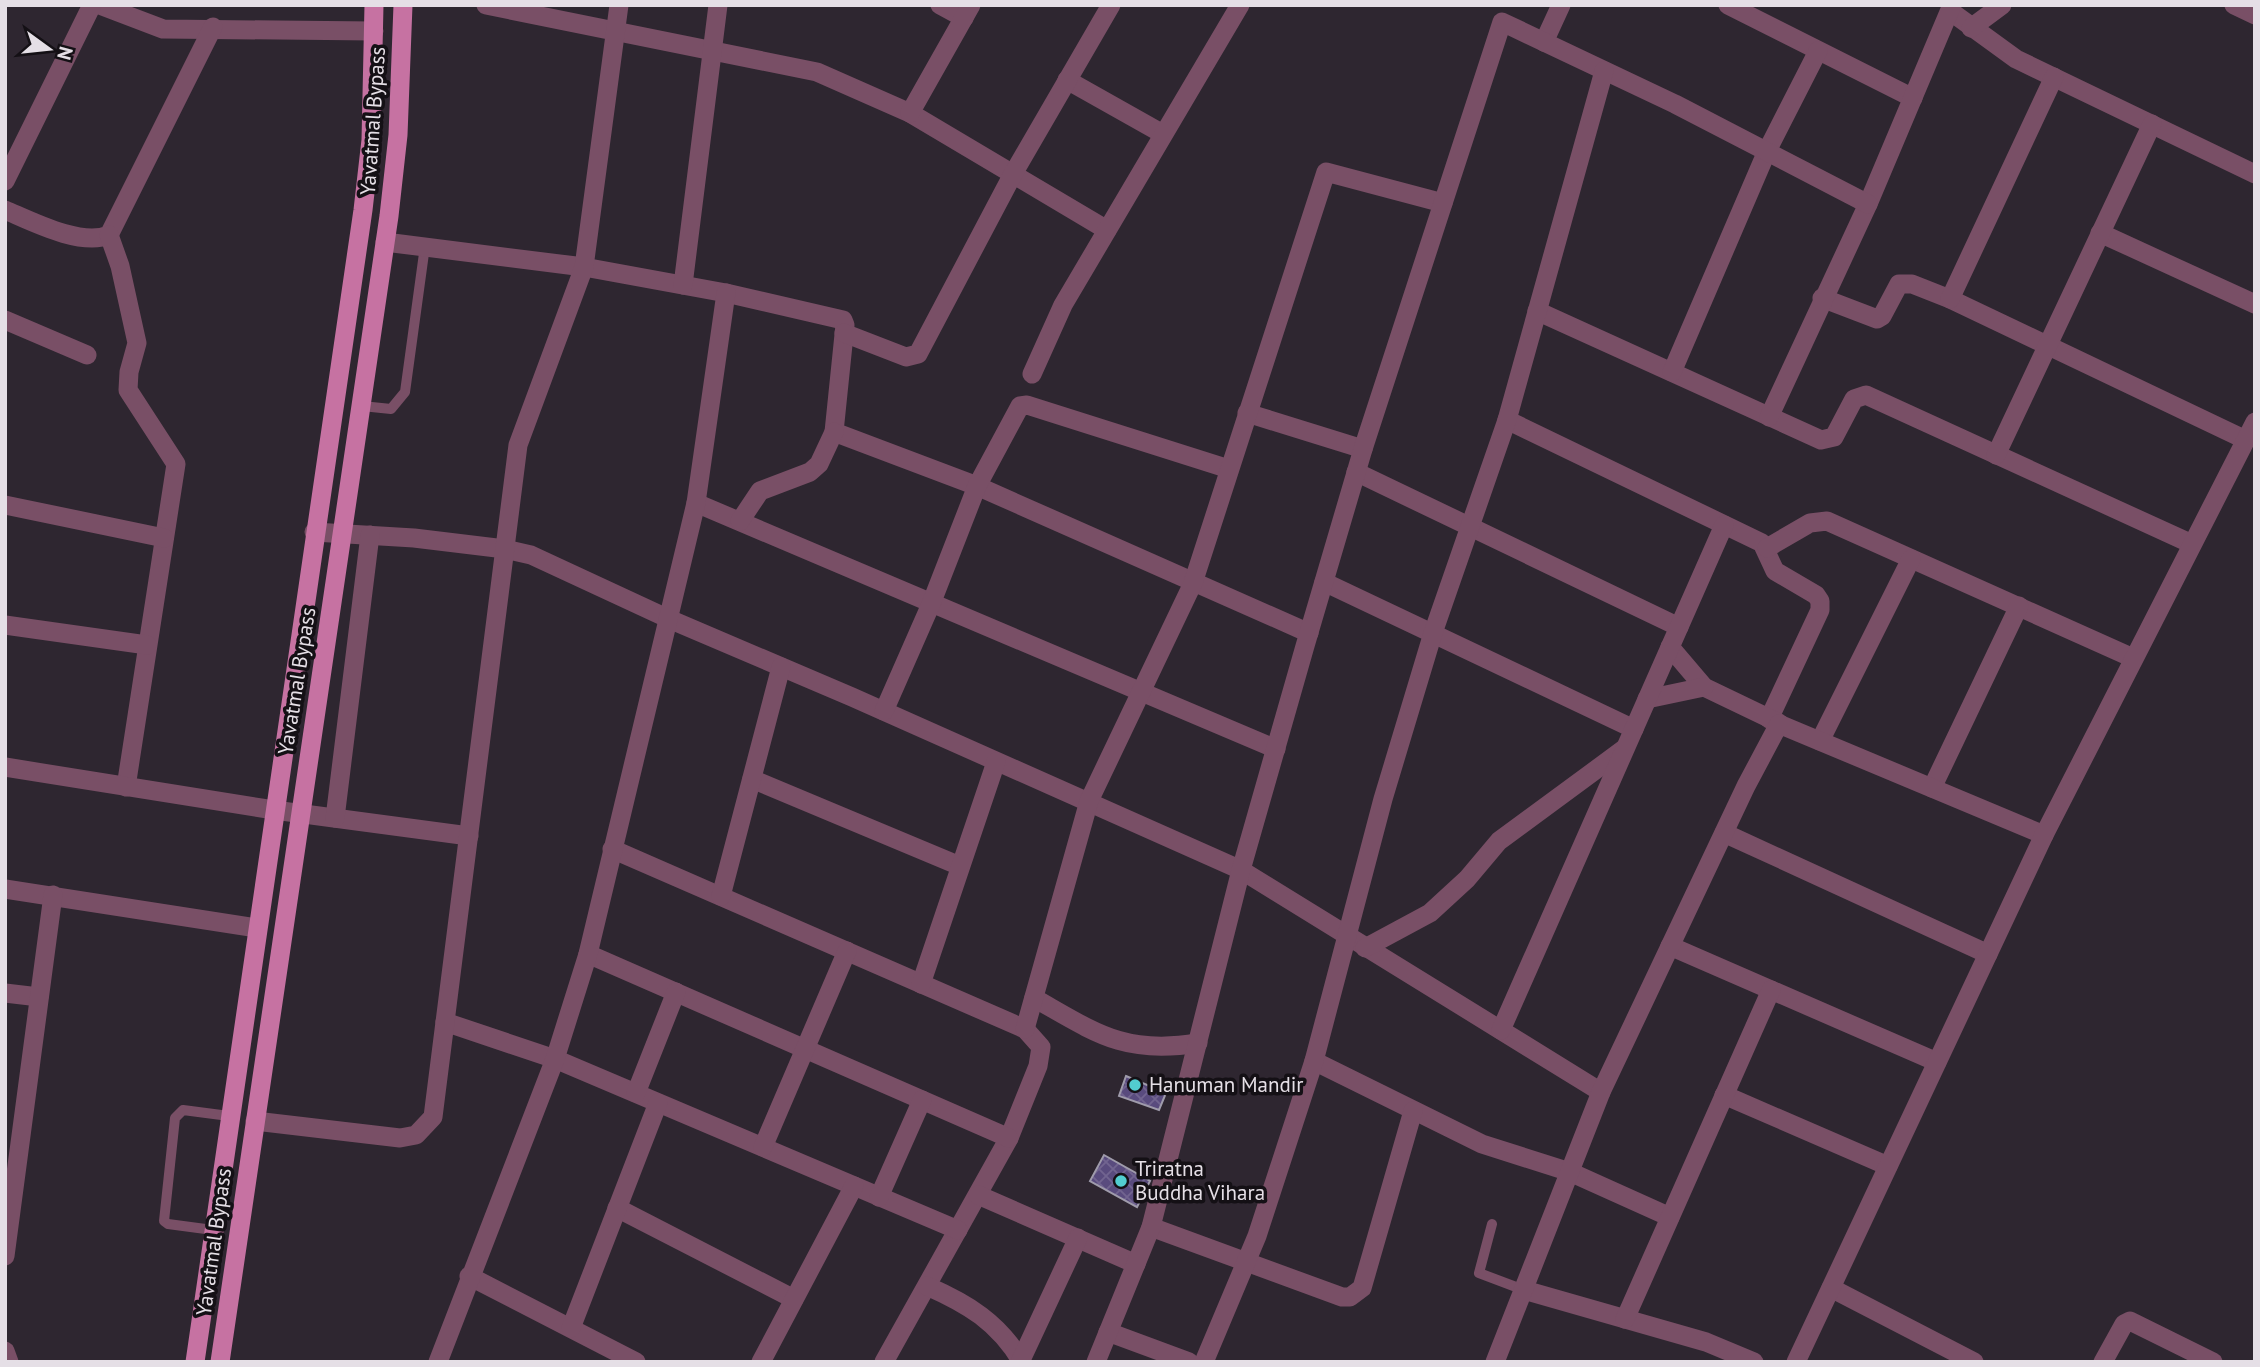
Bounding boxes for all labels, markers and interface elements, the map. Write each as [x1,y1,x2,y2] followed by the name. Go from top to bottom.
[14,14,84,84] north arrow
[52,44,79,63] text: N
[354,46,391,196] street label: Yavatmal Bypass
[272,605,321,757] street label: Yavatmal Bypass
[1149,1071,1303,1098] place label: Hanuman Mandir
[1127,1077,1143,1093] marker: Hanuman Mandir
[1135,1155,1265,1206] place label: Triratna Buddha Vihara
[190,1166,237,1318] street label: Yavatmal Bypass
[1113,1173,1129,1189] marker: Triratna Buddha Vihara

